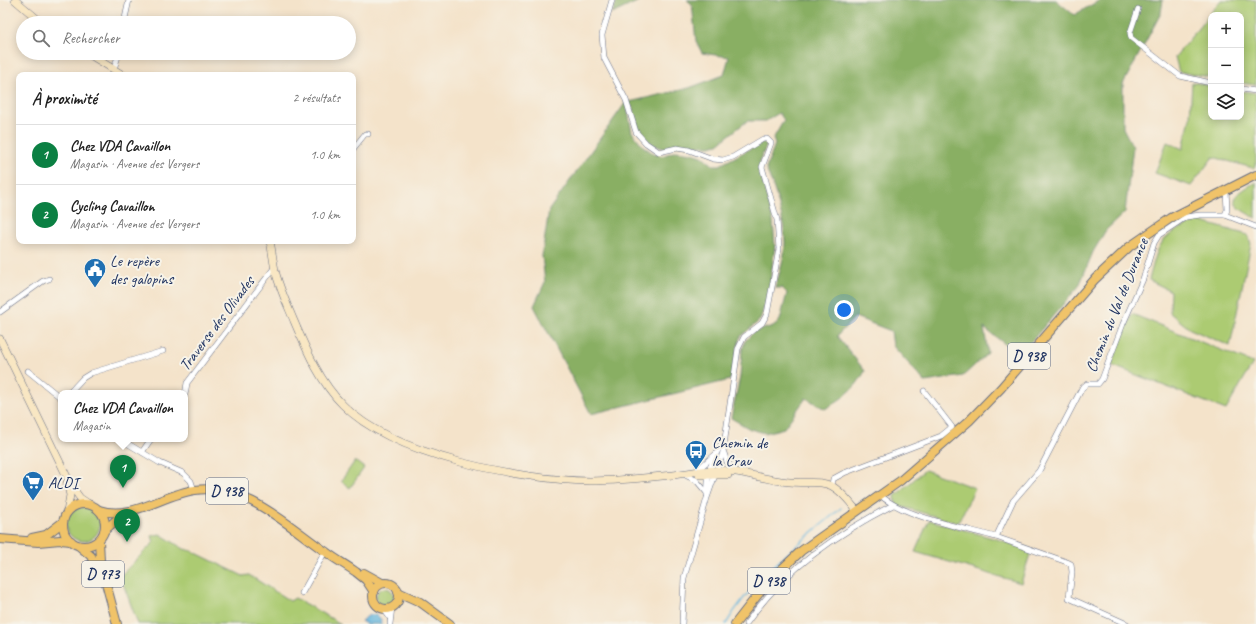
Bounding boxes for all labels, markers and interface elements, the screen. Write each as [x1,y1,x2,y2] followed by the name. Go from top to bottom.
[1208,12,1244,120] map controls
[1208,12,1244,48] button: +
[16,16,356,60] search box
[30,27,52,49] icon: search
[62,29,120,48] text: Rechercher
[1208,48,1244,84] button: −
[1208,84,1244,120] button: layers
[32,88,97,109] text: À proximité
[292,90,340,106] text: 2 résultats
[70,137,170,156] text: Chez VDA Cavaillon
[42,147,48,163] text: 1
[310,147,340,163] text: 1.0 km
[70,156,199,172] text: Magasin · Avenue des Vergers
[70,197,154,216] text: Cycling Cavaillon
[42,207,48,223] text: 2
[310,207,340,223] text: 1.0 km
[70,216,199,232] text: Magasin · Avenue des Vergers
[1081,234,1154,375] street label: Chemin du Val de Durance
[110,251,175,289] place label: Le repère des galopins
[82,256,108,289] public building icon: Le repère des galopins
[175,271,260,375] street label: Traverse des Olivades
[834,300,854,320] your location
[1008,343,1050,369] road number: D 938
[58,390,188,442] popup
[73,399,173,418] text: Chez VDA Cavaillon
[73,418,111,434] text: Magasin
[712,433,769,471] place label: Chemin de la Crau
[683,438,709,471] bus stop icon: Chemin de la Crau
[110,455,136,488] pin: 1
[20,469,46,502] supermarket icon: ALDI
[48,473,82,493] place label: ALDI
[206,478,248,504] road number: D 938
[114,509,140,542] pin: 2
[82,561,124,587] road number: D 973
[748,568,790,594] road number: D 938

